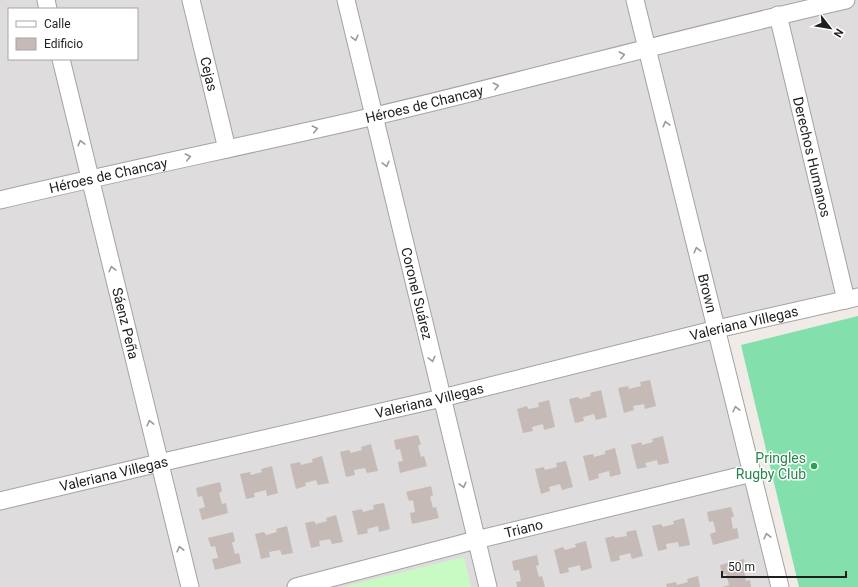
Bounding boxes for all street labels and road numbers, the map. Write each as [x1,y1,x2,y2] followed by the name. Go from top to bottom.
[197,55,221,93] street label: Cejas
[364,82,485,126] street label: Héroes de Chancay
[790,95,834,219] street label: Derechos Humanos
[48,154,169,196] street label: Héroes de Chancay
[398,246,436,341] street label: Coronel Suárez
[695,272,720,314] street label: Brown
[109,286,142,361] street label: Sáenz Peña
[688,303,800,344] street label: Valeriana Villegas
[374,380,485,421] street label: Valeriana Villegas
[58,453,170,494] street label: Valeriana Villegas
[503,516,545,541] street label: Triano

